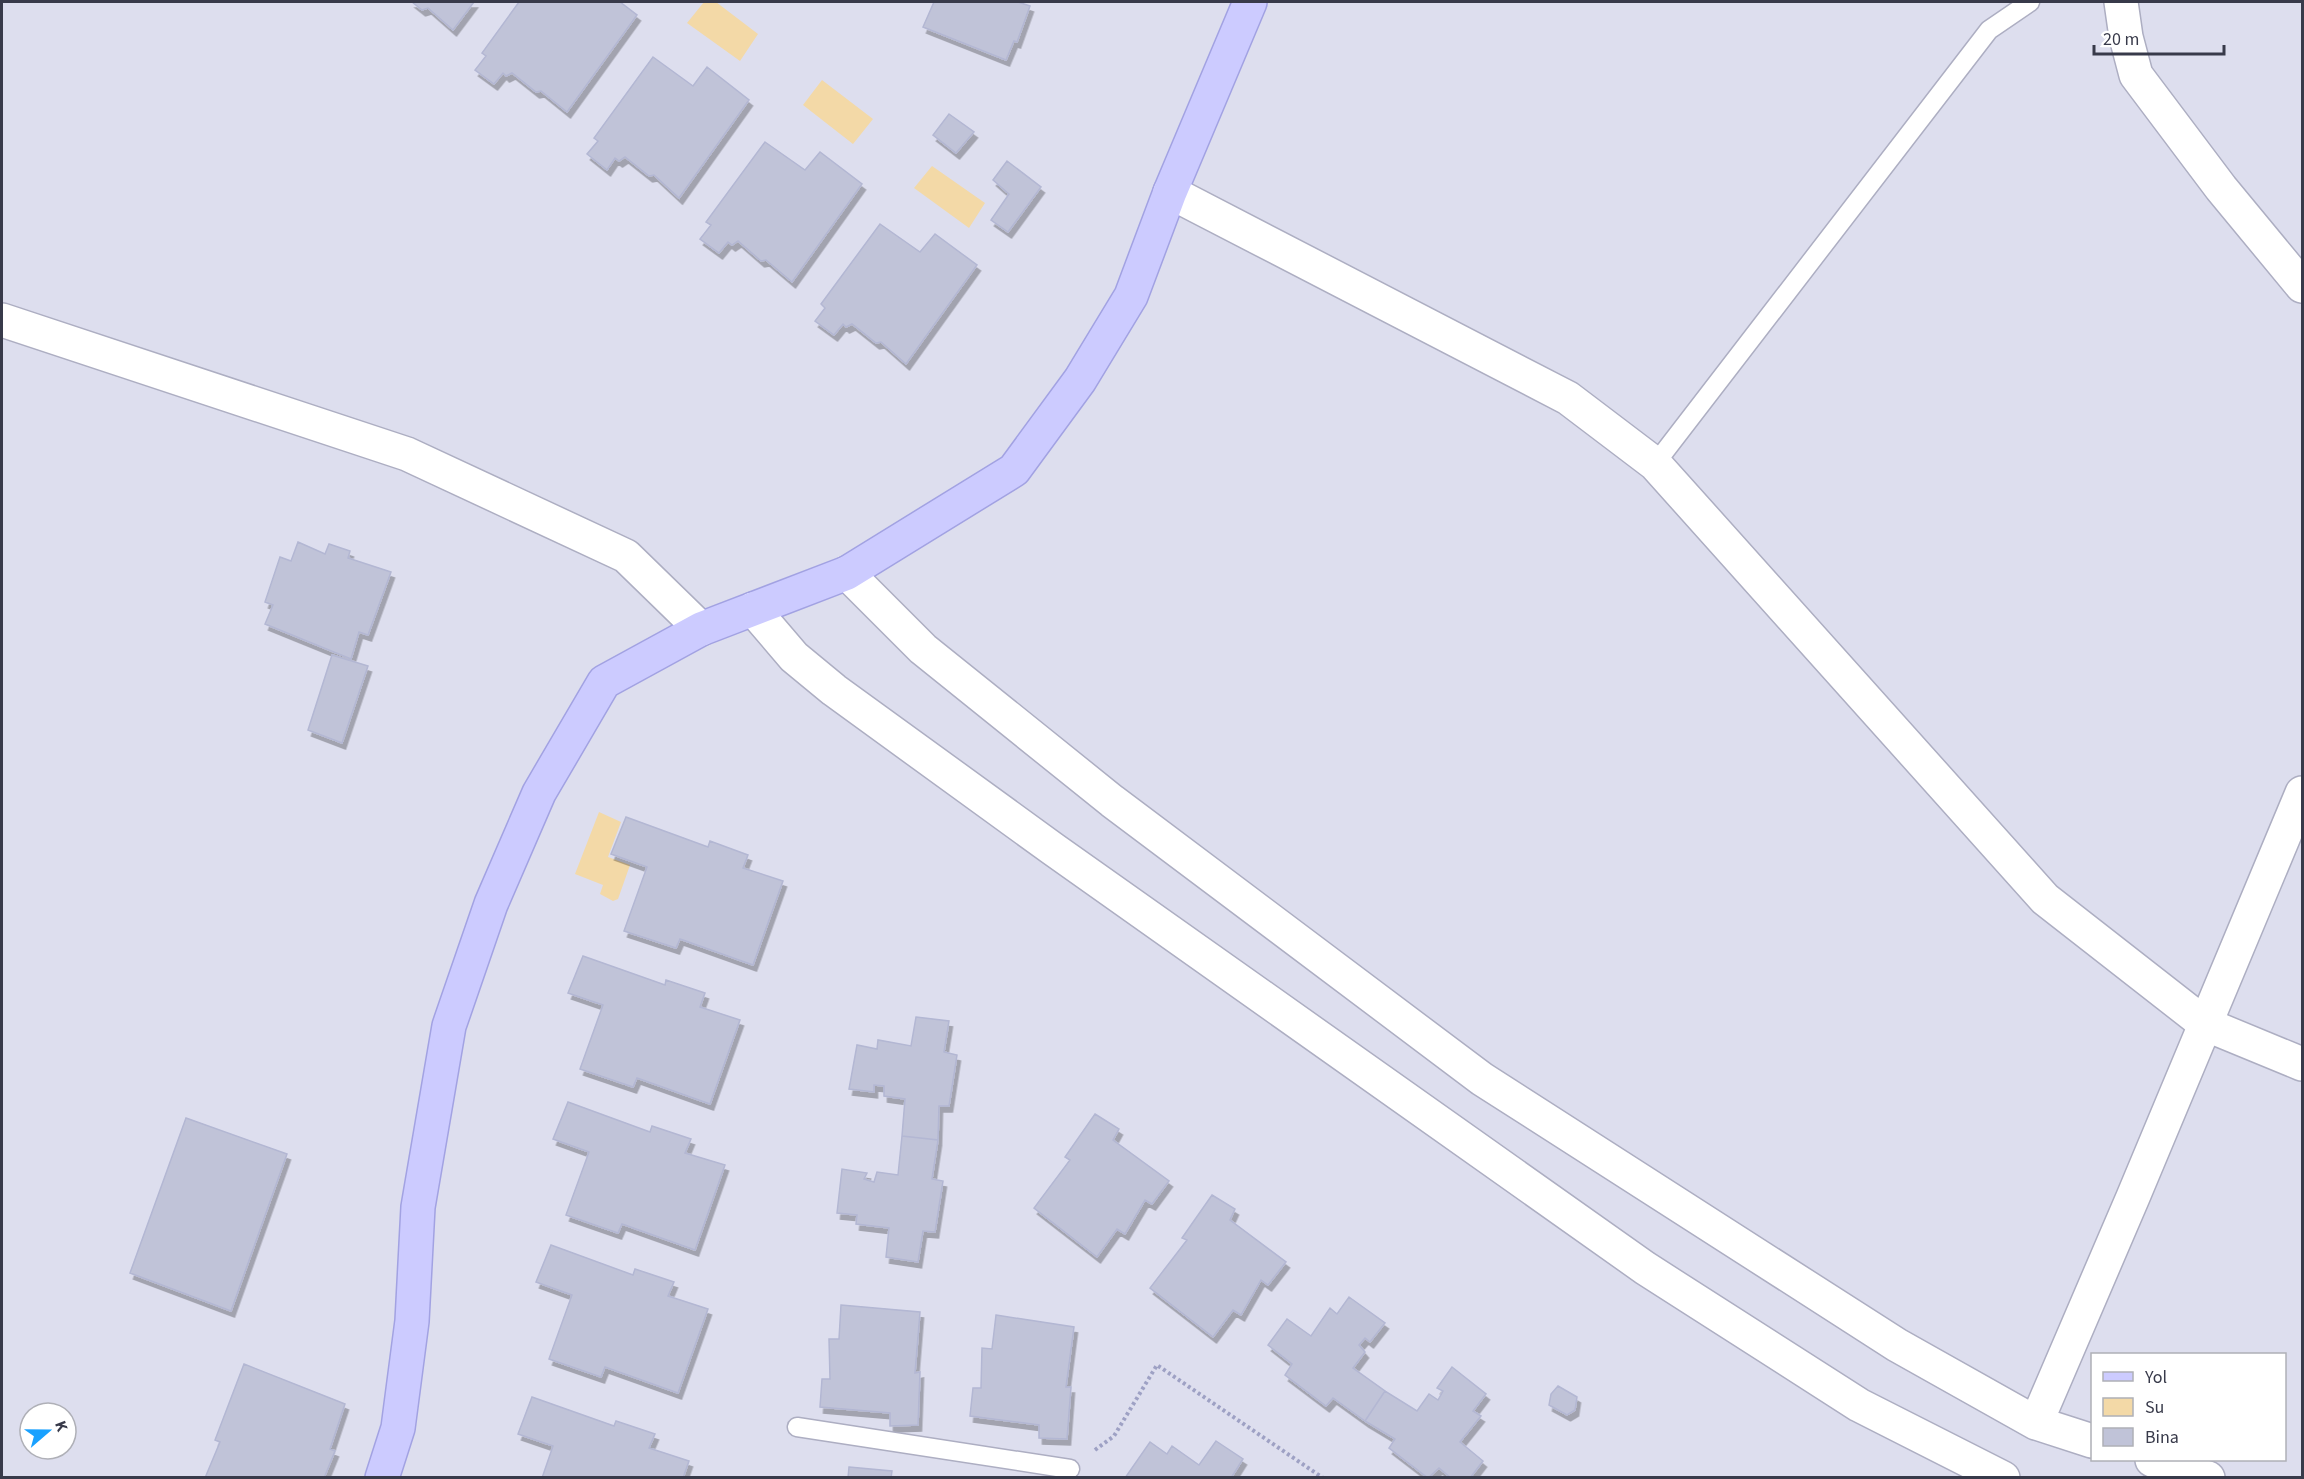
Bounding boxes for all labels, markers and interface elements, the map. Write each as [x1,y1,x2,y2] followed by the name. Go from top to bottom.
[2094,18,2224,56] scale bar
[2103,27,2139,52] text: 20 m
[2091,1353,2286,1461] legend
[2144,1365,2167,1390] text: Yol
[2145,1395,2164,1420] text: Su
[18,1401,78,1461] north arrow
[49,1418,73,1435] text: K
[2145,1425,2179,1450] text: Bina

